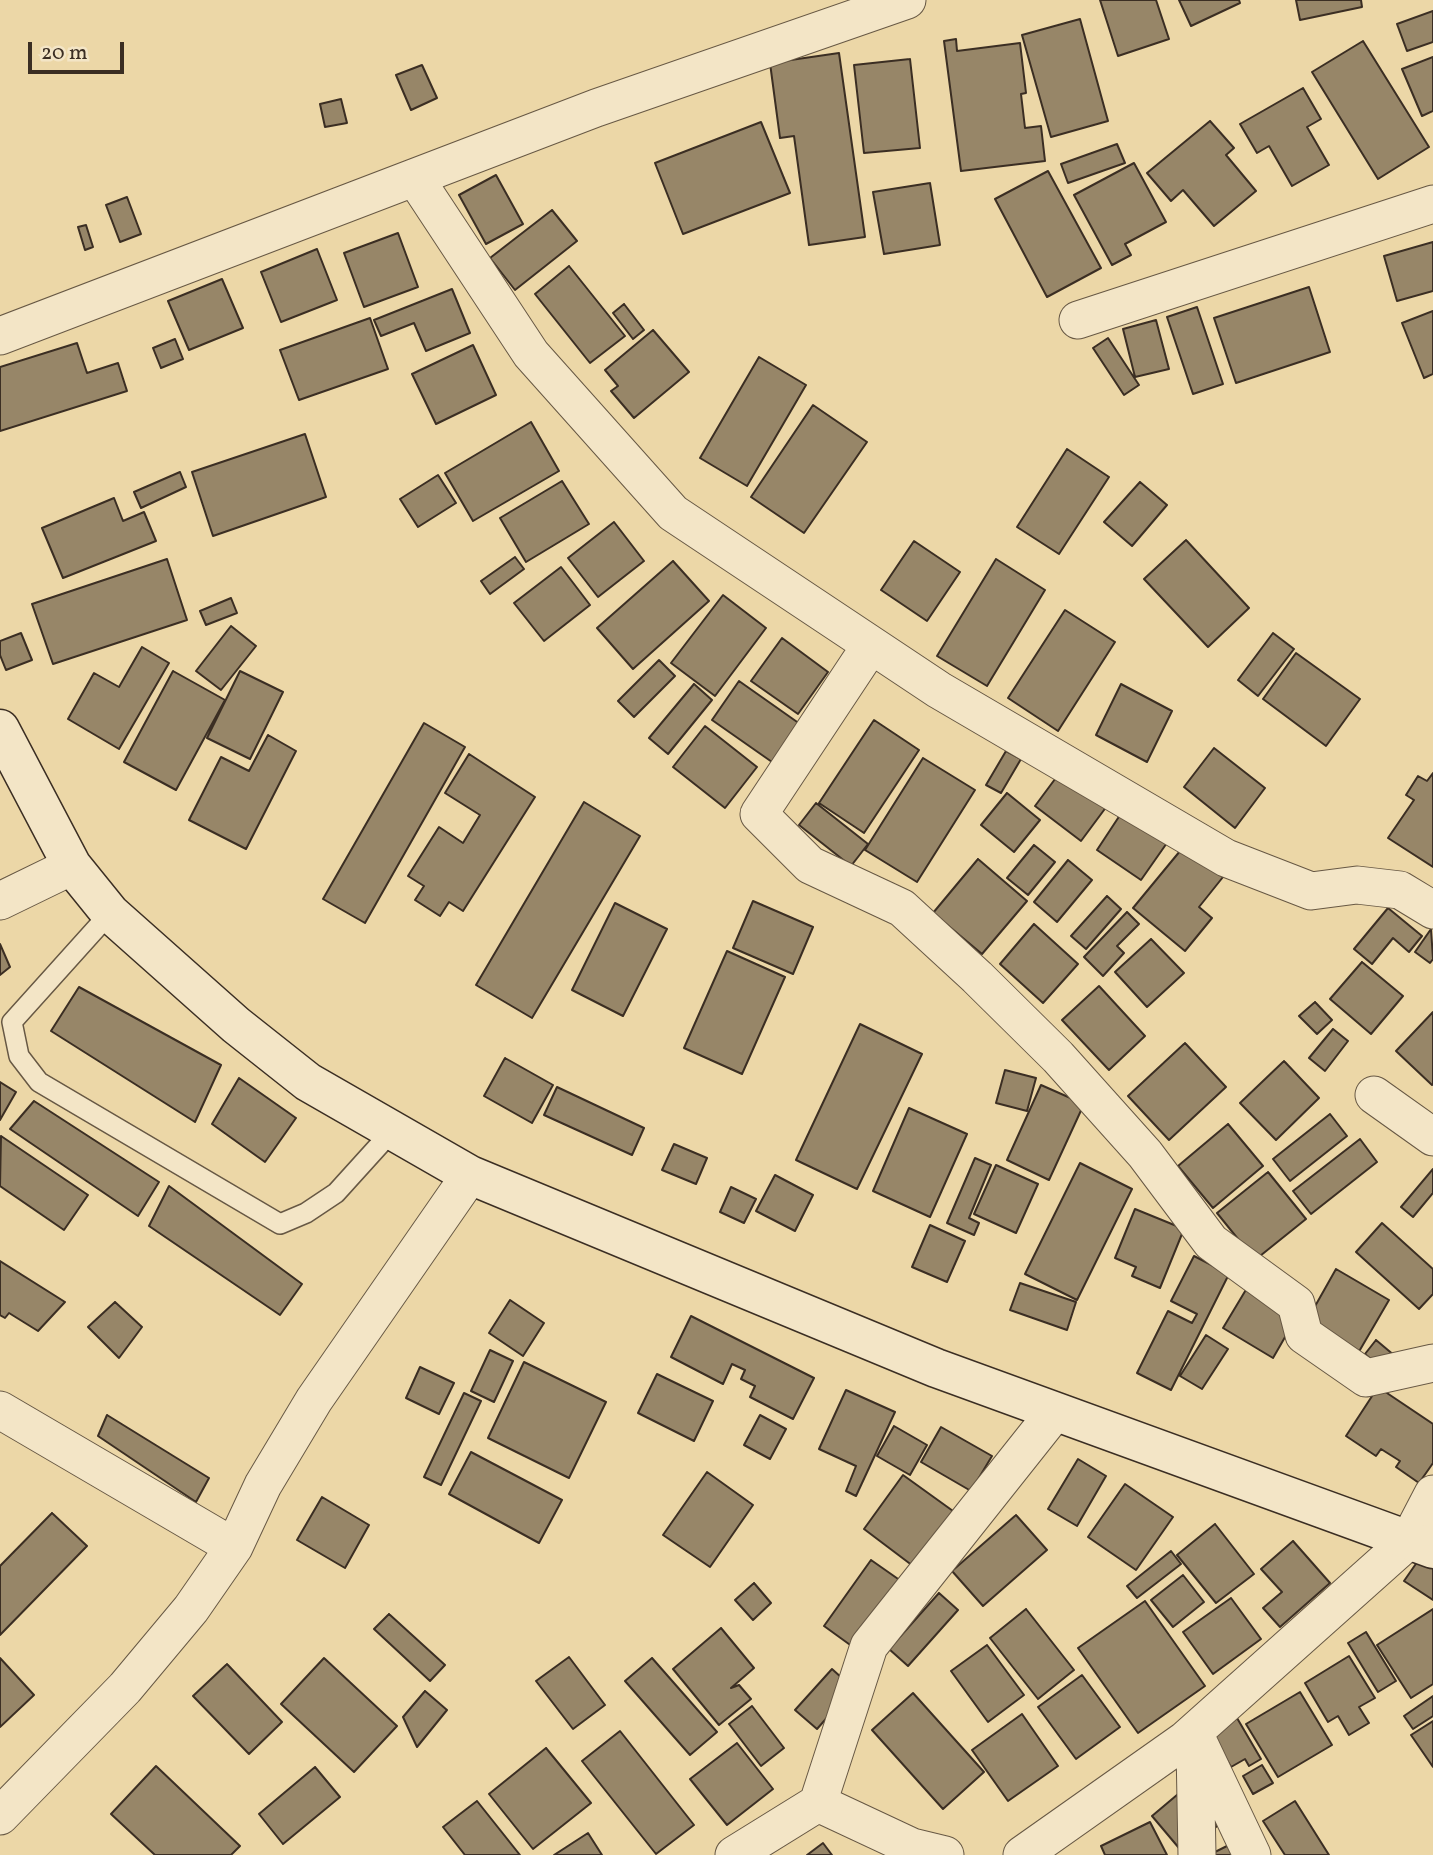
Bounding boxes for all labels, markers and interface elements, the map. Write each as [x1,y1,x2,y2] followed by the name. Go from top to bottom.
[32,28,128,72] scale bar
[41,39,87,68] text: 20 m

